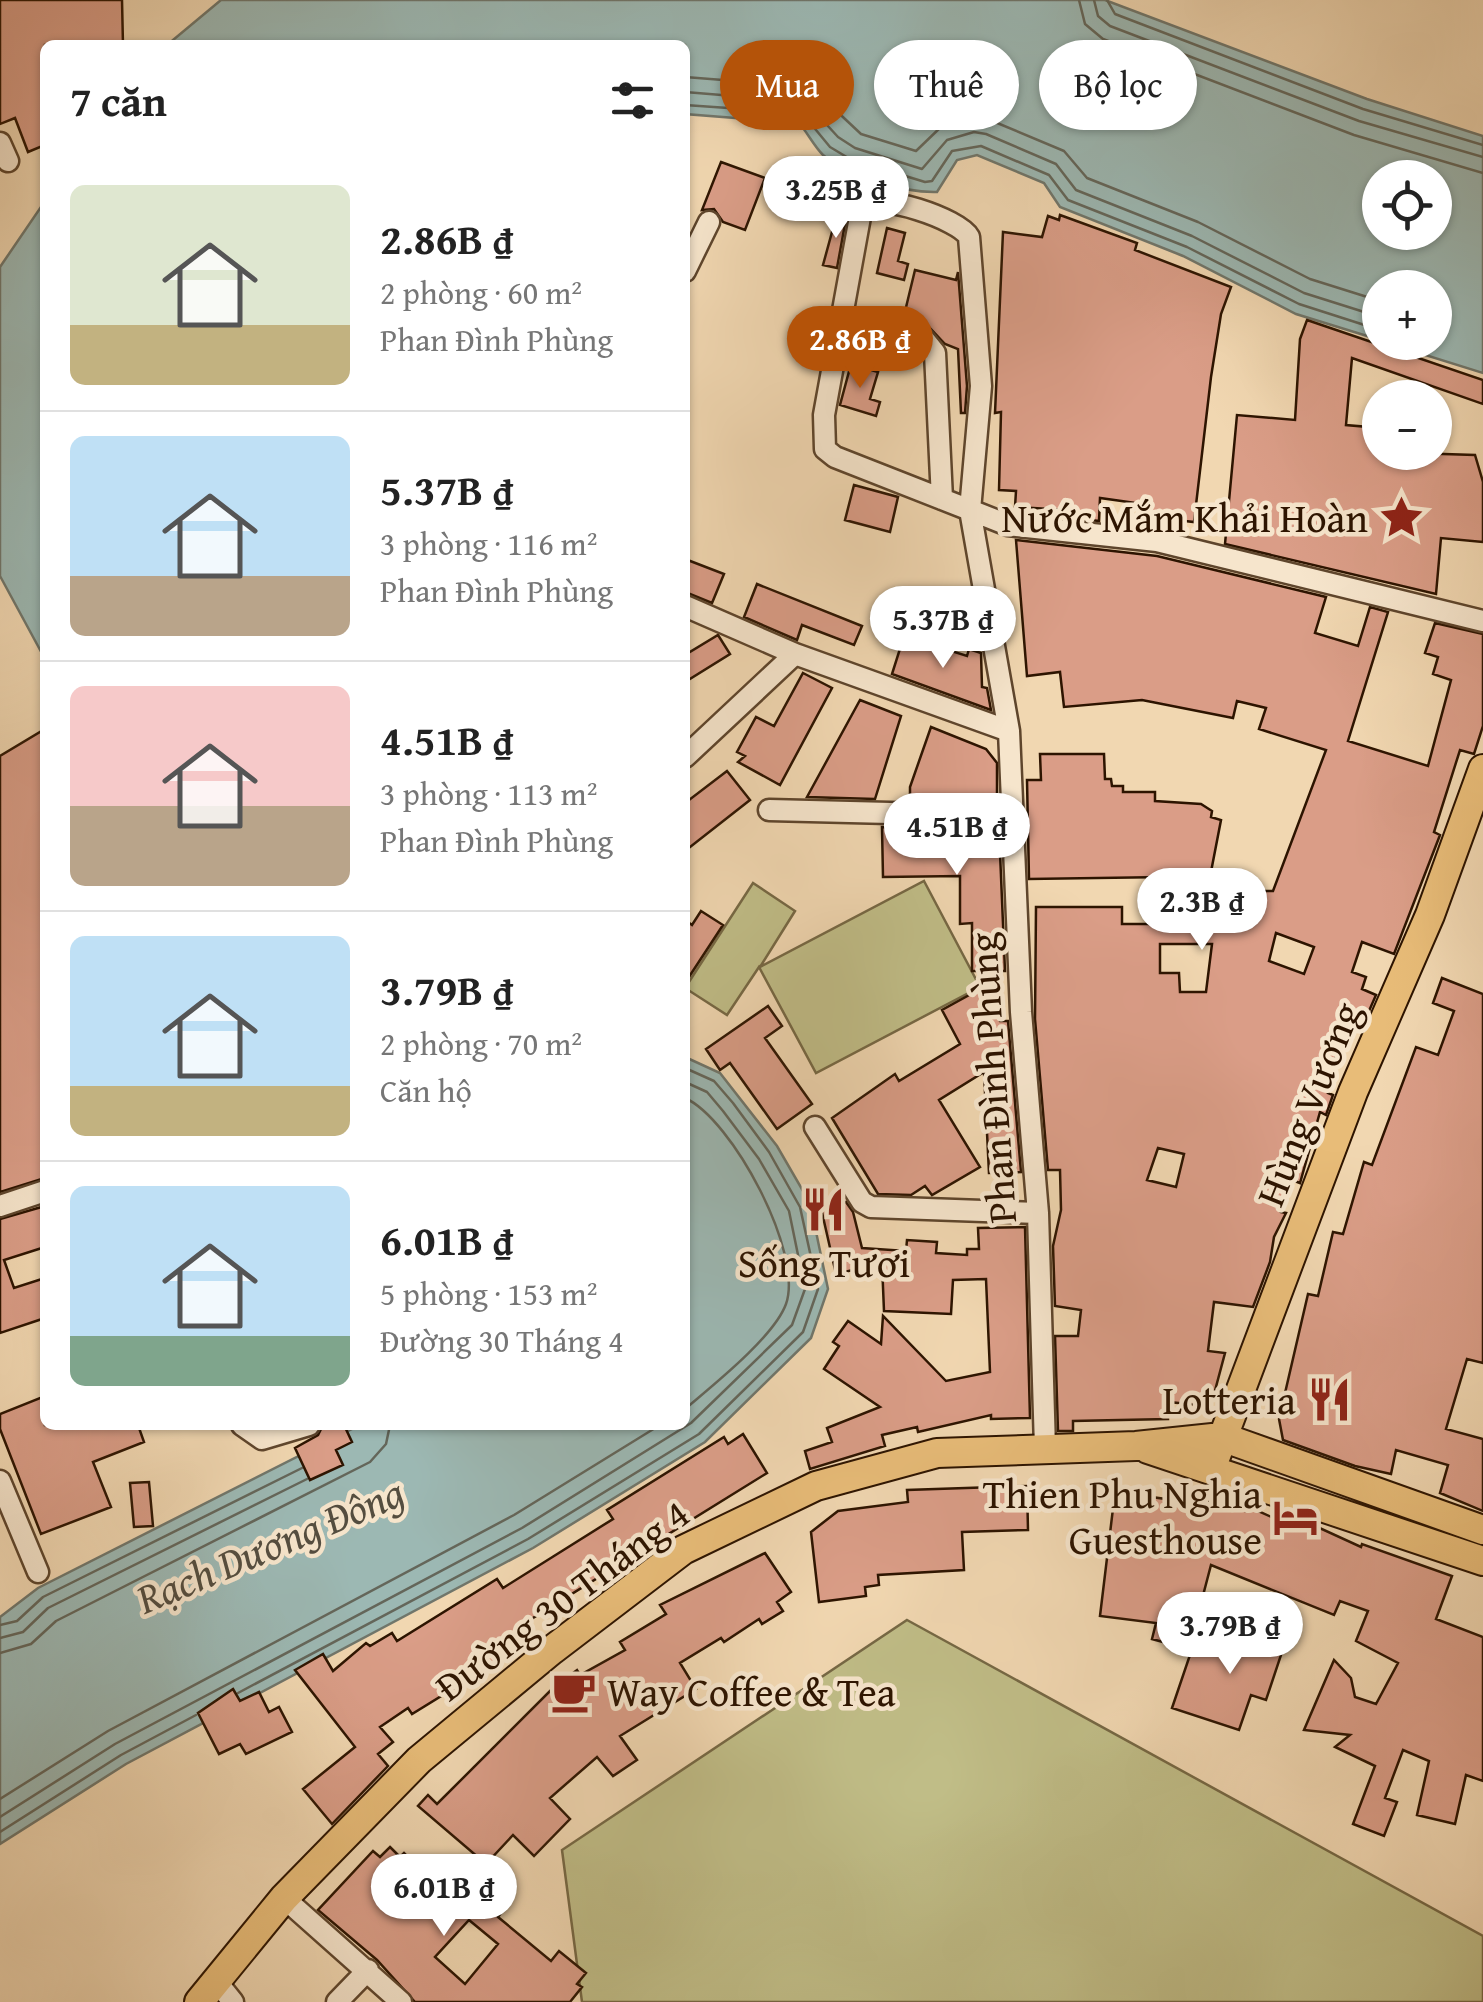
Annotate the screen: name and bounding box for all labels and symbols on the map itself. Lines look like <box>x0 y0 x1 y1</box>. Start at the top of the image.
pin: 3.25B ₫ <box>744 156 928 241</box>
pin: 2.86B ₫ <box>768 306 952 391</box>
place label: Nước Mắm Khải Hoàn <box>1001 488 1368 547</box>
place icon: Nước Mắm Khải Hoàn <box>1377 494 1425 542</box>
pin: 5.37B ₫ <box>851 586 1035 671</box>
pin: 4.51B ₫ <box>865 793 1049 878</box>
pin: 2.3B ₫ <box>1121 868 1283 953</box>
street label: Phan Đình Phùng <box>952 931 1031 1225</box>
street label: Hùng Vương <box>1240 993 1375 1215</box>
restaurant icon: Sống Tươi <box>800 1186 848 1234</box>
place label: Sống Tươi <box>738 1233 910 1292</box>
place label: Lotteria <box>1162 1370 1296 1429</box>
restaurant icon: Lotteria <box>1305 1376 1353 1424</box>
water label: Rạch Dương Đông <box>126 1461 413 1629</box>
place label: Thien Phu Nghia Guesthouse <box>983 1464 1262 1569</box>
street label: Đường 30 Tháng 4 <box>422 1484 701 1715</box>
hotel icon: Thien Phu Nghia Guesthouse <box>1271 1493 1319 1541</box>
pin: 3.79B ₫ <box>1138 1592 1322 1677</box>
place label: Way Coffee & Tea <box>607 1662 896 1721</box>
cafe icon: Way Coffee & Tea <box>550 1668 598 1716</box>
pin: 6.01B ₫ <box>352 1854 536 1939</box>

